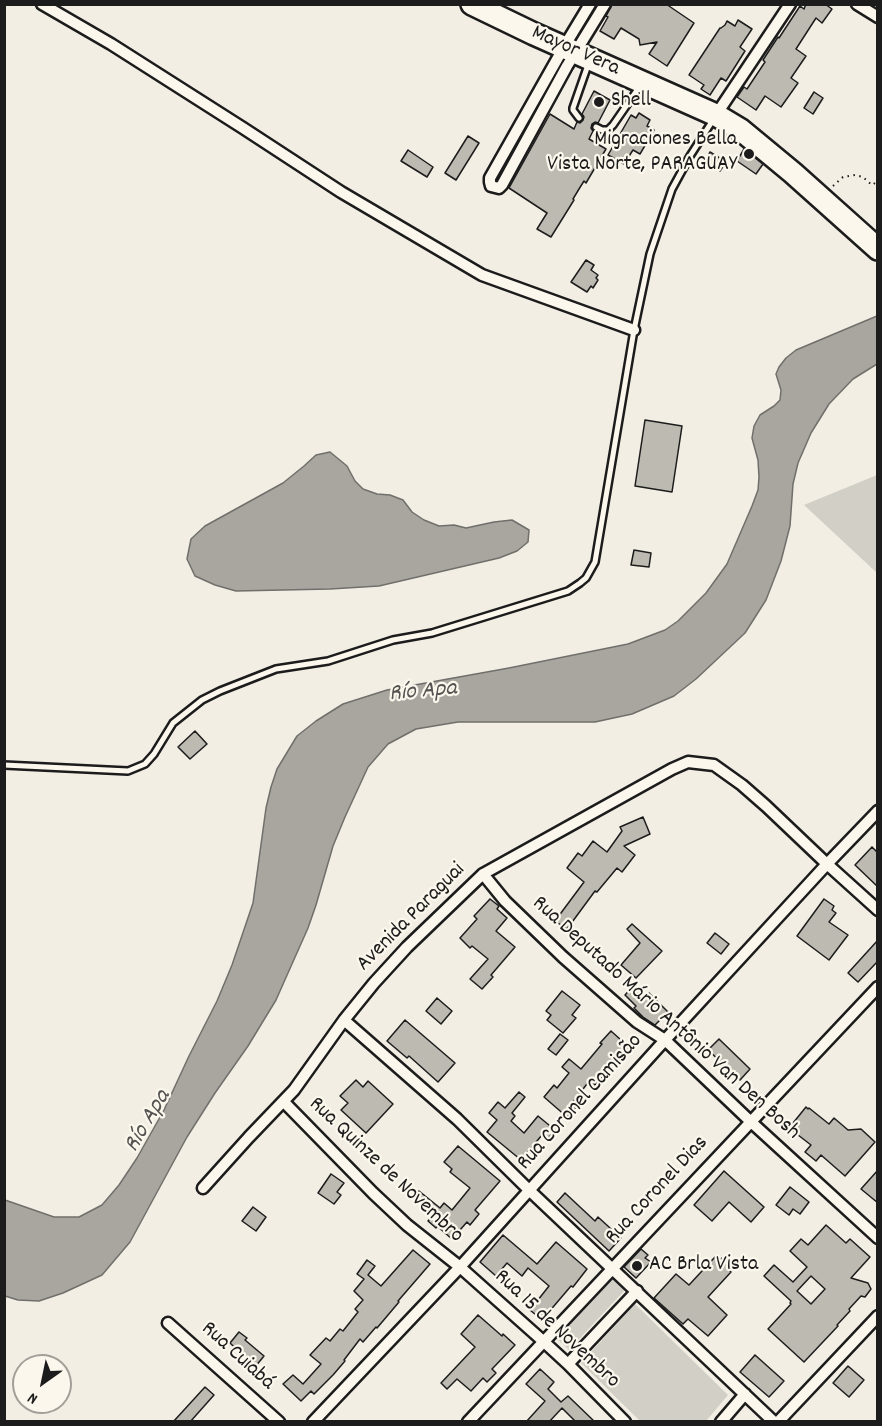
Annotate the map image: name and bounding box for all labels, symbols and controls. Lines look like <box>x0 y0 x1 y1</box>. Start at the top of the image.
street label: Mayor Vera <box>527 21 623 83</box>
place label: Shell <box>611 89 651 115</box>
marker: Shell <box>592 95 606 109</box>
place label: Migraciones Bella Vista Norte, PARAGUAY <box>547 128 737 180</box>
marker: Migraciones Bella Vista Norte, PARAGUAY <box>742 147 756 161</box>
water label: Río Apa <box>388 676 458 710</box>
street label: Avenida Paraguai <box>352 858 472 978</box>
street label: Rua Deputado Mário Antônio Van Den Bosh <box>525 892 805 1146</box>
street label: Rua Coronel Camisão <box>513 1029 649 1177</box>
water label: Río Apa <box>119 1086 179 1158</box>
street label: Rua Quinze de Novembro <box>302 1092 468 1250</box>
street label: Rua Coronel Dias <box>601 1131 715 1251</box>
place label: AC Brla Vista <box>649 1253 758 1279</box>
marker: AC Brla Vista <box>630 1259 644 1273</box>
street label: Rua 15 de Novembro <box>487 1265 625 1395</box>
street label: Rua Cuiabá <box>194 1317 280 1397</box>
north arrow <box>12 1354 72 1414</box>
text: N <box>23 1386 43 1410</box>

